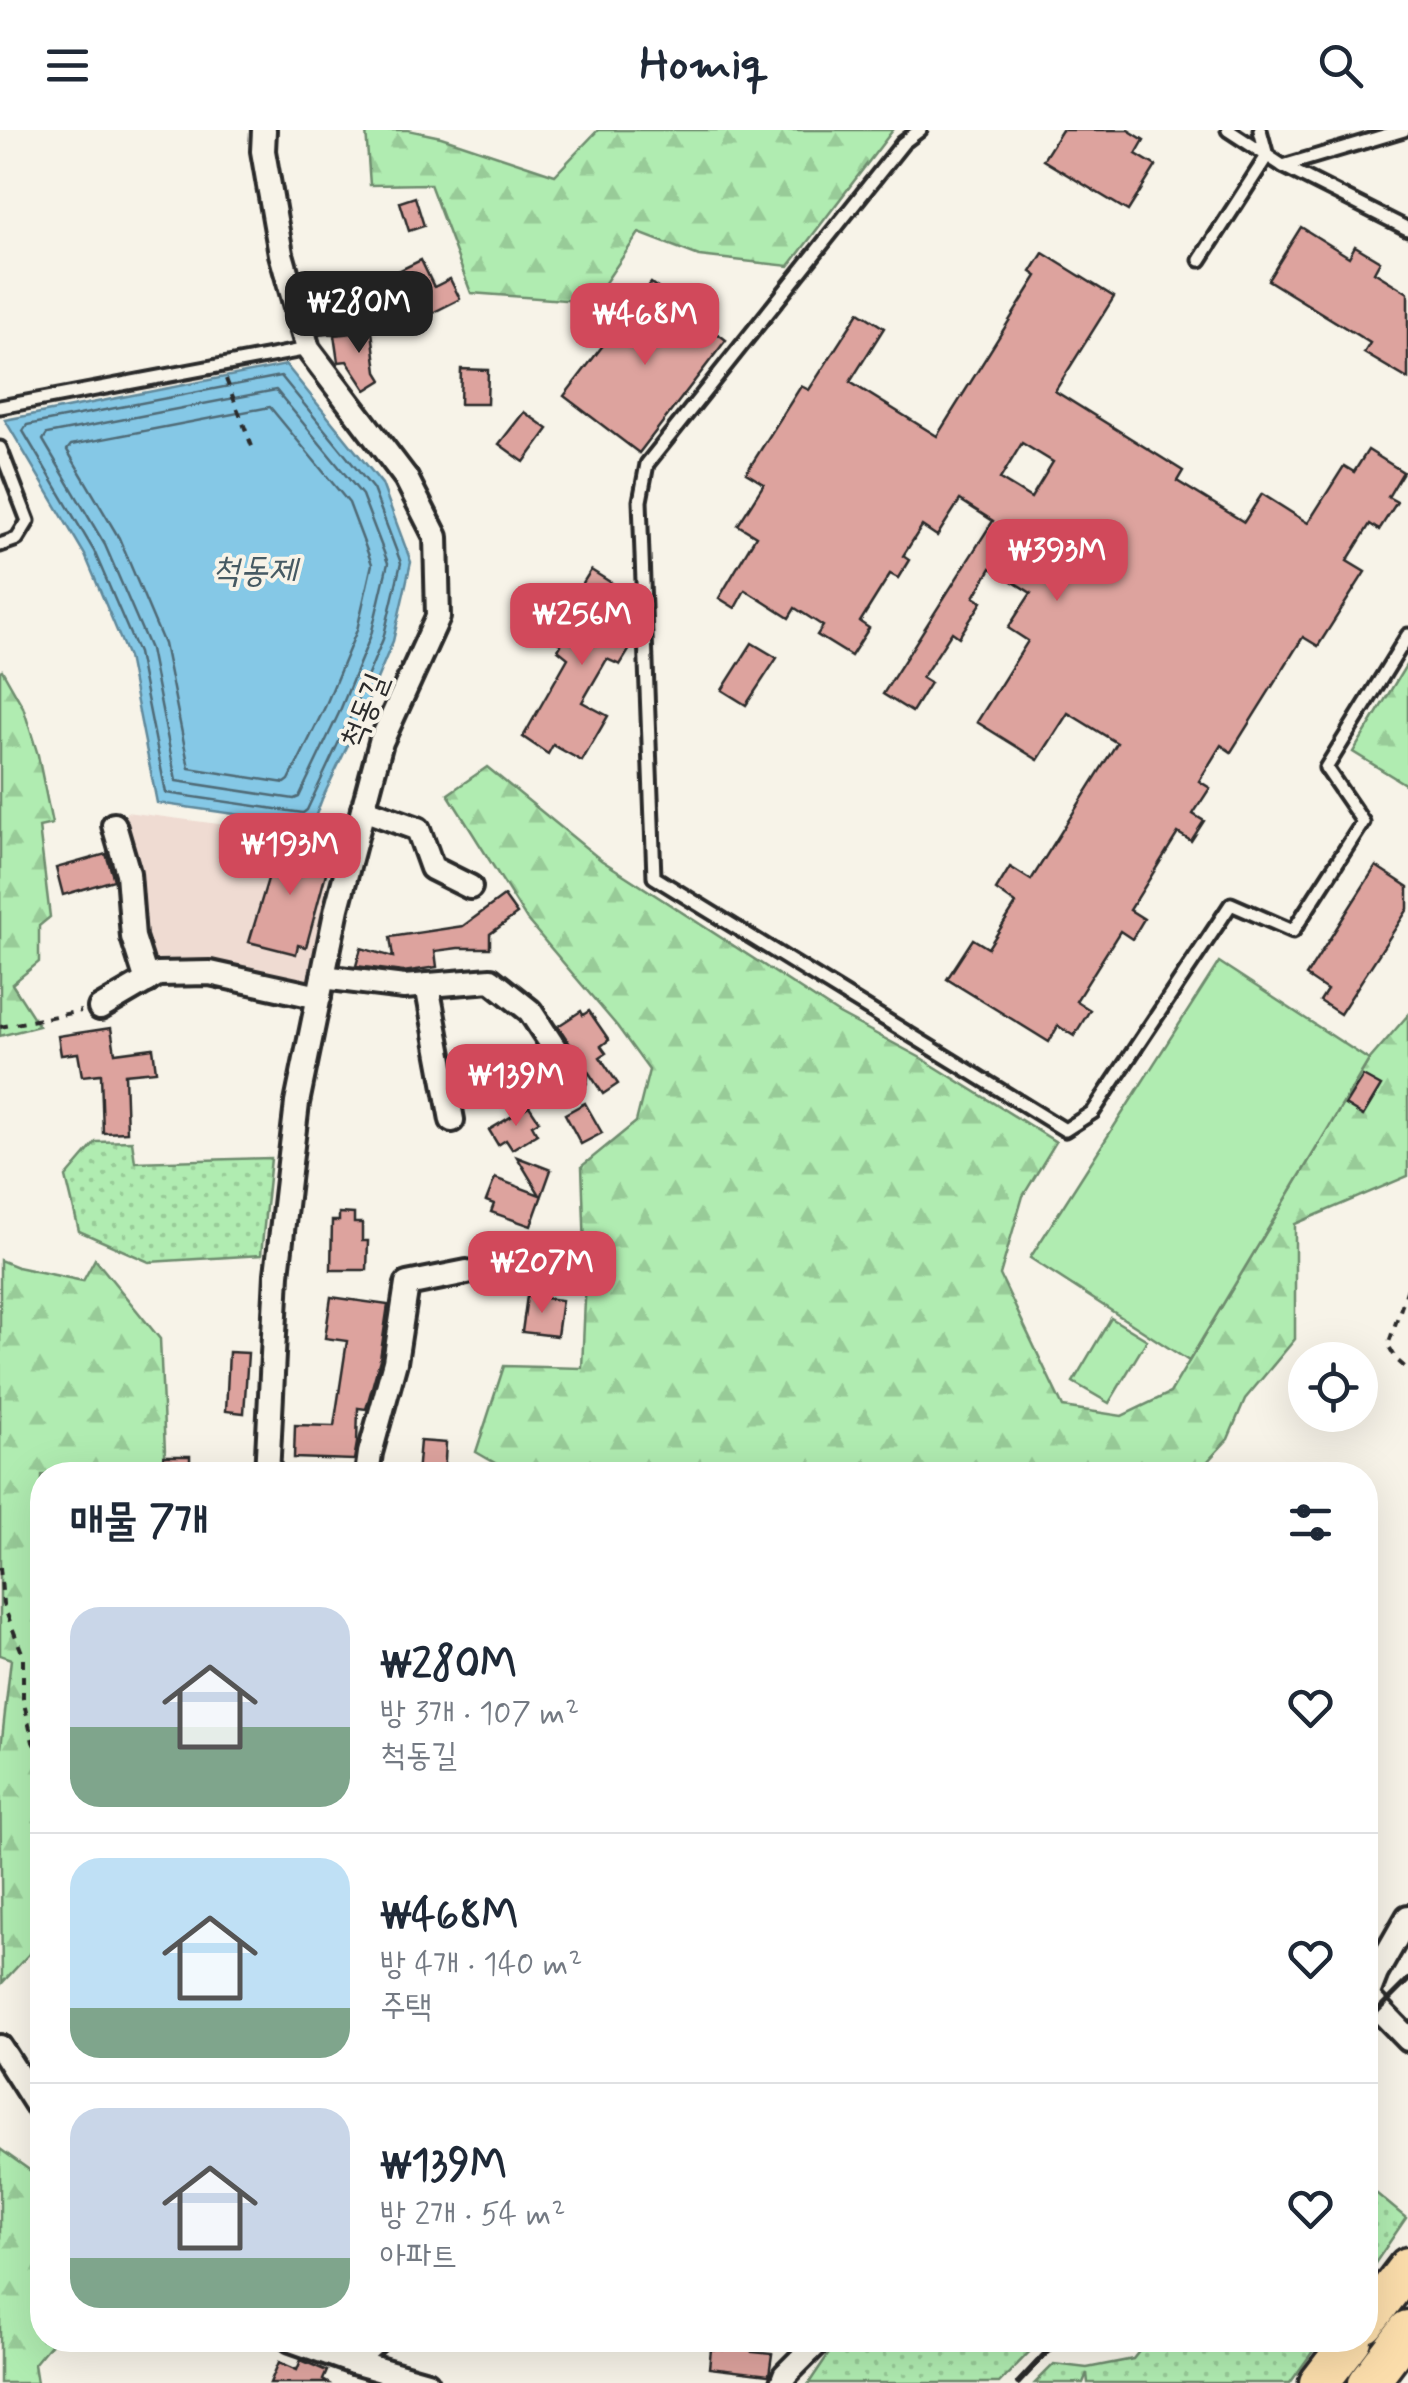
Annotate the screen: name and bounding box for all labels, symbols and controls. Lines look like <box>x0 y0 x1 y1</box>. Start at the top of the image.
text: Homiq <box>640 36 768 95</box>
icon: menu <box>40 38 95 93</box>
icon: search <box>1313 38 1368 93</box>
pin: ₩280M <box>289 271 429 356</box>
text: ₩280M <box>307 282 411 324</box>
pin: ₩468M <box>575 283 715 368</box>
text: ₩468M <box>592 294 698 336</box>
pin: ₩393M <box>987 519 1127 604</box>
text: ₩393M <box>1008 530 1106 572</box>
water label: 척동제 <box>212 548 301 594</box>
pin: ₩256M <box>512 583 652 668</box>
text: ₩256M <box>532 594 632 636</box>
street label: 척동길 <box>331 667 399 754</box>
pin: ₩193M <box>220 813 360 898</box>
text: ₩193M <box>241 824 339 866</box>
pin: ₩139M <box>446 1044 586 1129</box>
text: ₩139M <box>468 1055 564 1097</box>
pin: ₩207M <box>472 1231 612 1316</box>
text: ₩207M <box>490 1242 594 1284</box>
map controls <box>1288 1342 1378 1432</box>
button: locate <box>1288 1342 1378 1432</box>
text: 매물 7개 <box>70 1495 208 1550</box>
icon: filters <box>1283 1495 1338 1550</box>
text: ₩280M <box>380 1638 517 1693</box>
icon: home <box>150 1647 270 1767</box>
icon: heart <box>1283 1680 1338 1735</box>
text: 방 3개 · 107 m² <box>380 1693 579 1735</box>
text: 척동길 <box>380 1735 457 1777</box>
text: ₩468M <box>380 1889 518 1944</box>
icon: home <box>150 1898 270 2018</box>
icon: heart <box>1283 1931 1338 1986</box>
text: 방 4개 · 140 m² <box>380 1944 582 1986</box>
text: 주택 <box>380 1986 432 2028</box>
text: ₩139M <box>380 2139 507 2194</box>
icon: home <box>150 2148 270 2268</box>
icon: heart <box>1283 2181 1338 2236</box>
text: 방 2개 · 54 m² <box>380 2194 565 2236</box>
text: 아파트 <box>380 2236 457 2278</box>

